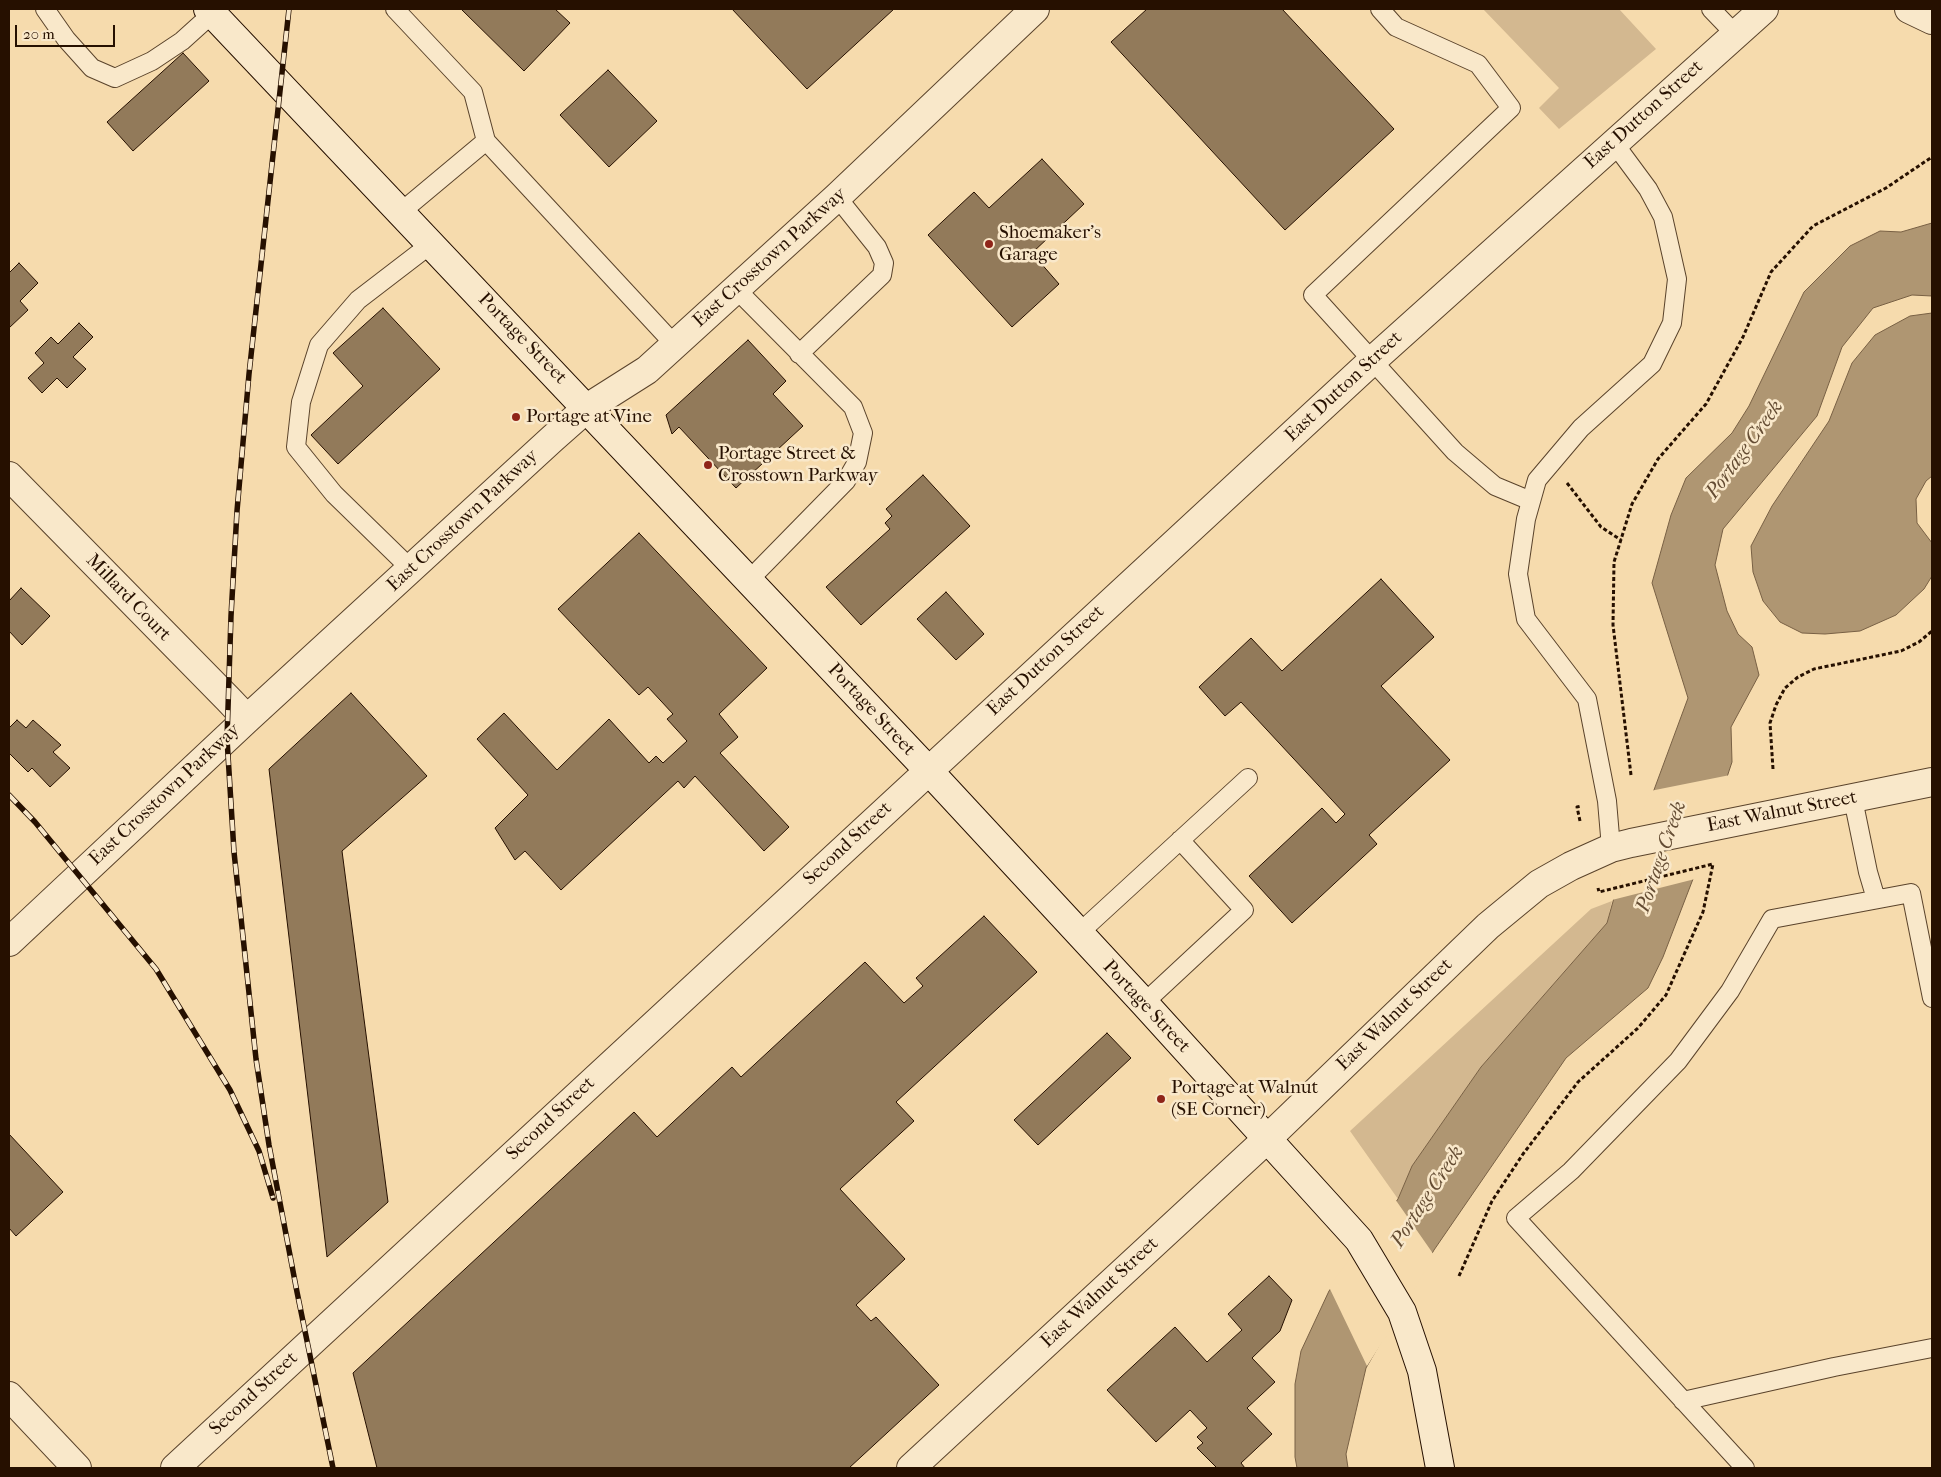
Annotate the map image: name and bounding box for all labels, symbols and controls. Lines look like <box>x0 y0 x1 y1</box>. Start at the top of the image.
scale bar <box>18 15 118 47</box>
text: 20 m <box>23 25 55 43</box>
street label: East Dutton Street <box>1580 56 1708 174</box>
street label: East Crosstown Parkway <box>689 183 851 333</box>
place label: Shoemaker's Garage <box>999 222 1101 266</box>
marker: Shoemaker's Garage <box>983 238 995 250</box>
street label: Portage Street <box>473 289 571 389</box>
street label: East Dutton Street <box>1281 327 1407 447</box>
water label: Portage Creek <box>1701 396 1789 504</box>
place label: Portage at Vine <box>526 406 652 428</box>
marker: Portage at Vine <box>510 411 522 423</box>
place label: Portage Street & Crosstown Parkway <box>718 443 878 487</box>
street label: East Crosstown Parkway <box>383 445 543 597</box>
marker: Portage Street & Crosstown Parkway <box>702 459 714 471</box>
street label: Millard Court <box>81 550 175 646</box>
street label: East Dutton Street <box>983 601 1109 721</box>
street label: Portage Street <box>822 659 920 761</box>
street label: East Crosstown Parkway <box>85 719 245 871</box>
street label: East Walnut Street <box>1705 786 1859 838</box>
street label: Second Street <box>799 797 897 891</box>
water label: Portage Creek <box>1632 798 1692 916</box>
street label: East Walnut Street <box>1332 954 1458 1076</box>
street label: Portage Street <box>1097 956 1195 1058</box>
street label: Second Street <box>502 1072 600 1166</box>
place label: Portage at Walnut (SE Corner) <box>1171 1077 1318 1121</box>
marker: Portage at Walnut (SE Corner) <box>1155 1093 1167 1105</box>
water label: Portage Creek <box>1386 1142 1470 1252</box>
street label: East Walnut Street <box>1037 1233 1163 1353</box>
street label: Second Street <box>205 1347 303 1441</box>

